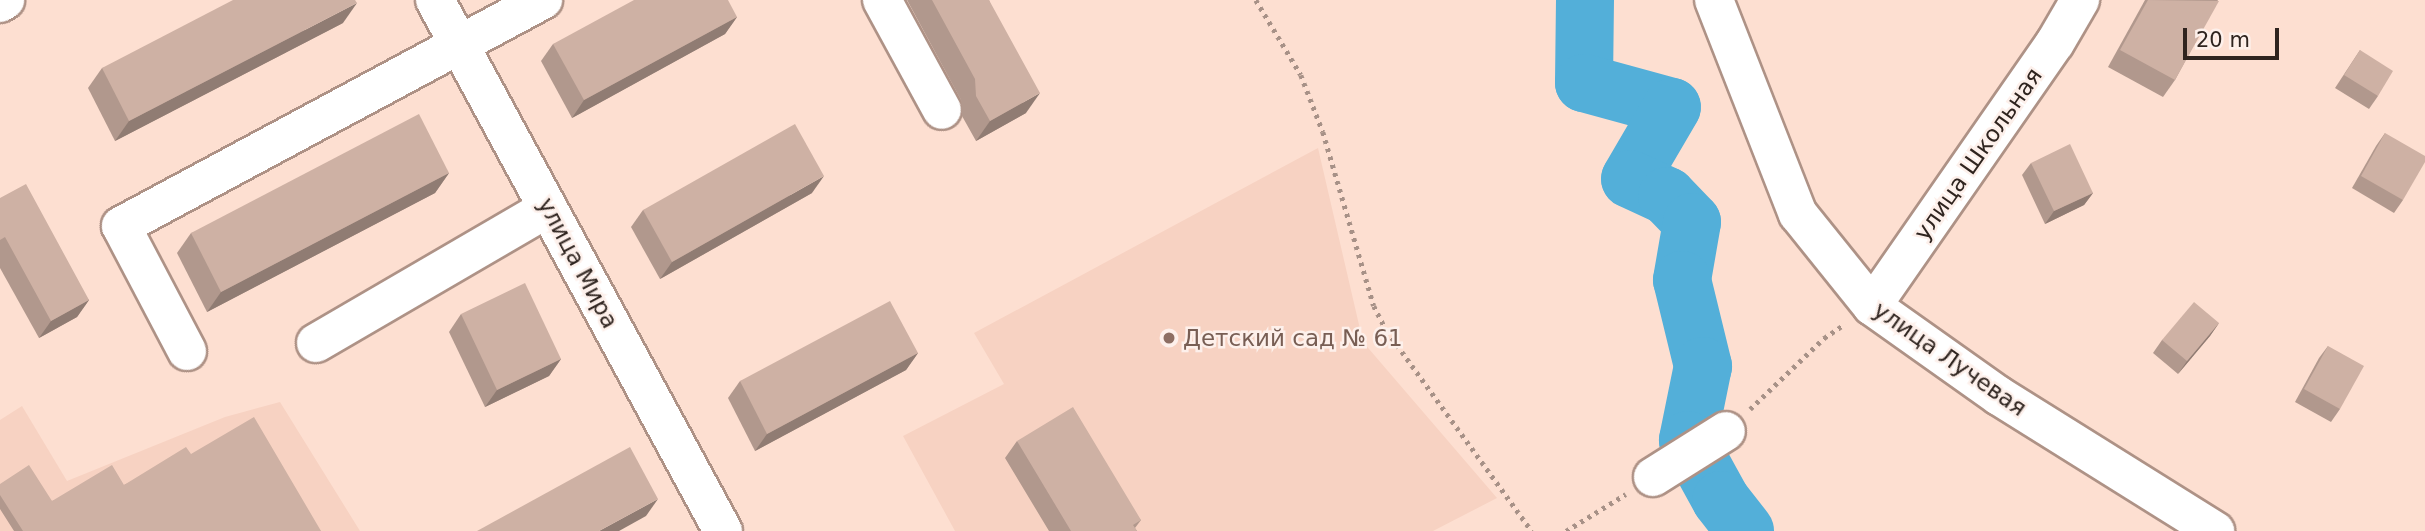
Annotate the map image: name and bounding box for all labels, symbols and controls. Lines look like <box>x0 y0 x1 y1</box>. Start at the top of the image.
scale bar <box>2187 14 2283 58</box>
text: 20 m <box>2196 28 2250 52</box>
street label: улица Школьная <box>1908 62 2048 246</box>
street label: улица Мира <box>532 193 624 333</box>
street label: улица Лучевая <box>1868 296 2032 422</box>
place label: Детский сад № 61 <box>1183 324 1403 352</box>
marker: Детский сад № 61 <box>1161 330 1177 346</box>

